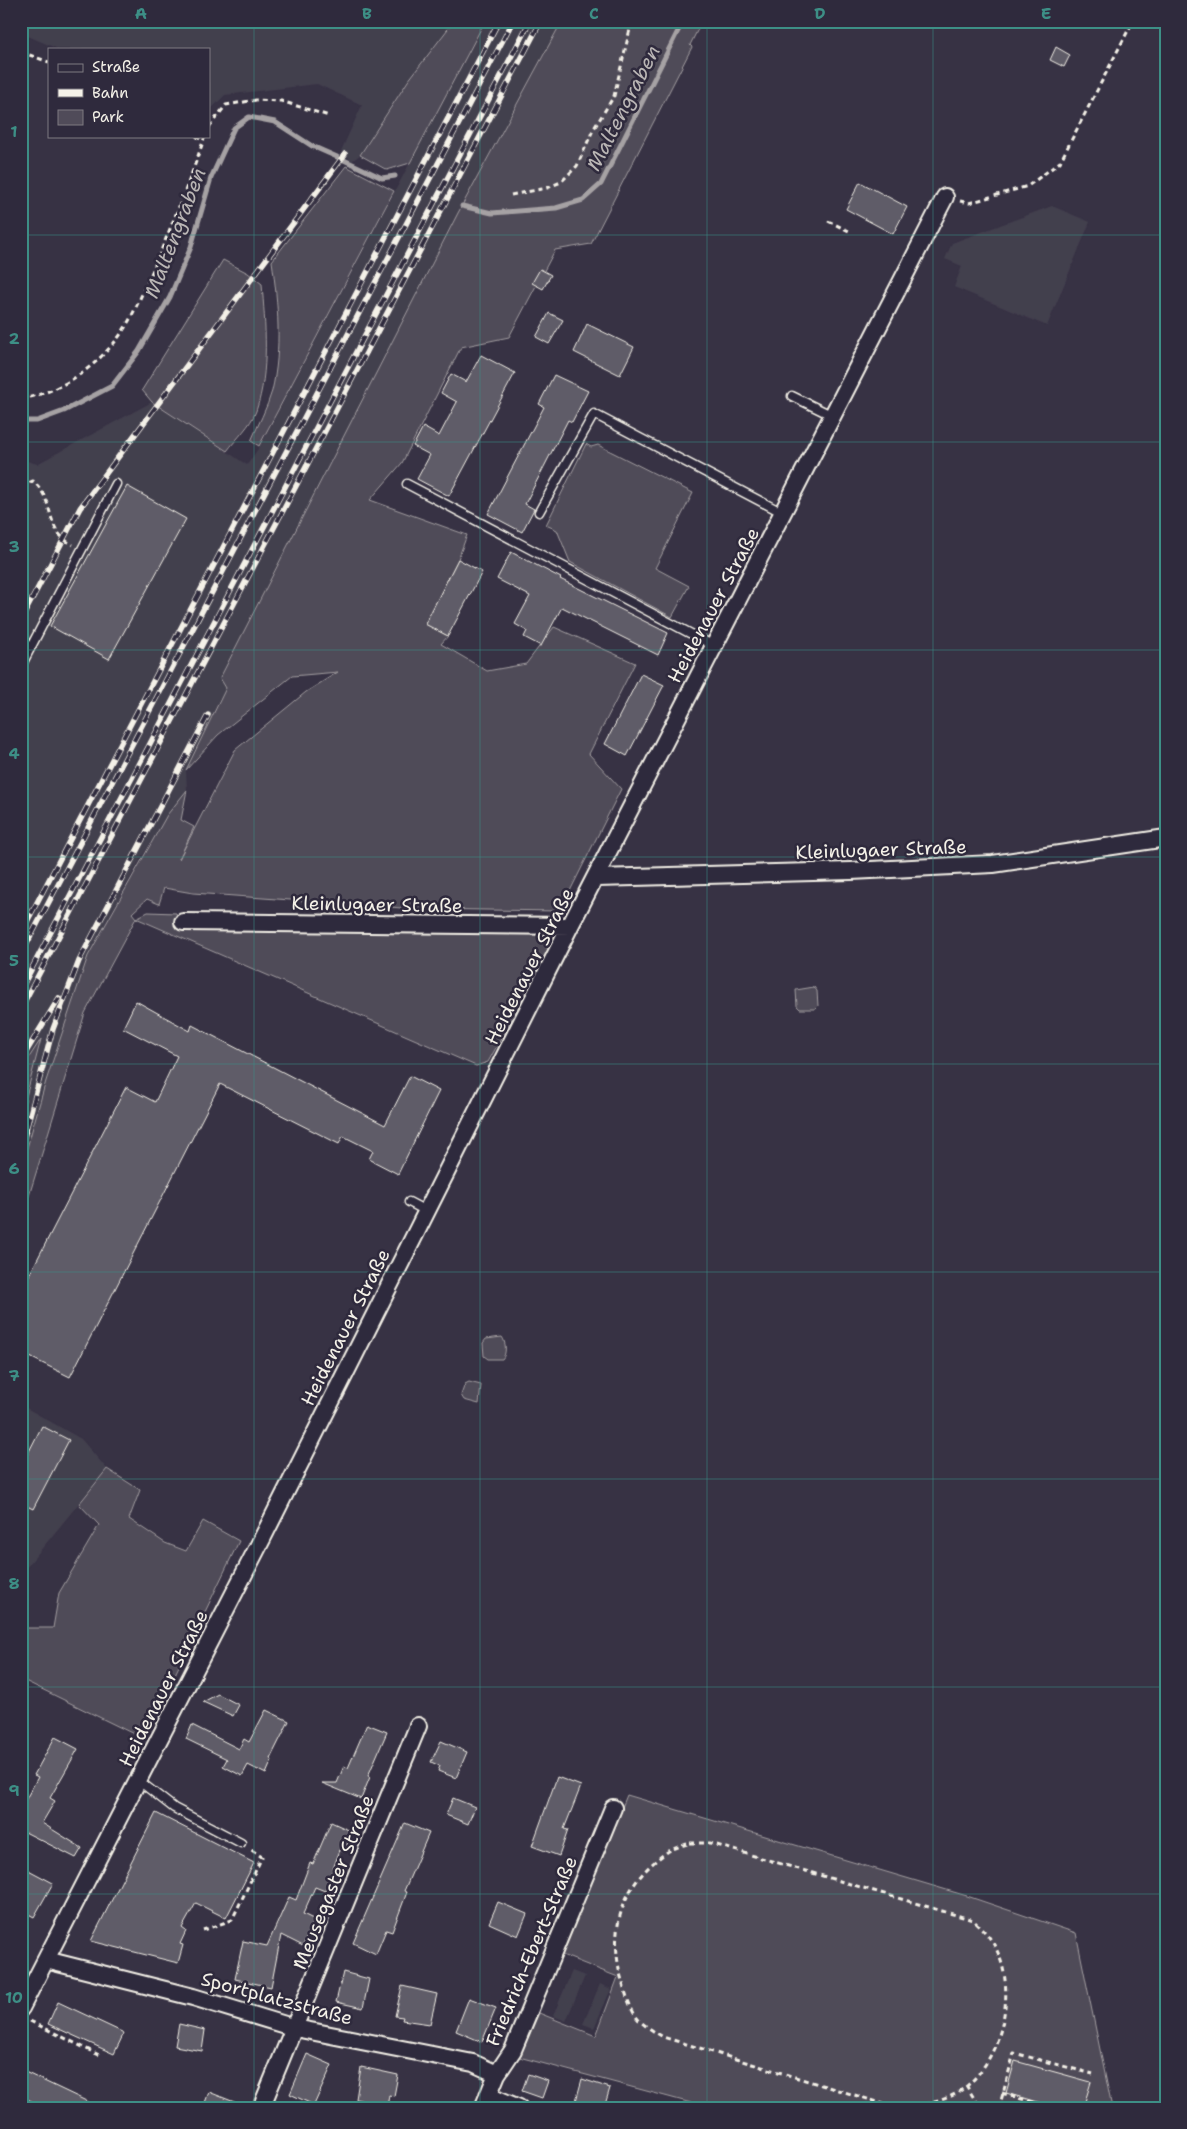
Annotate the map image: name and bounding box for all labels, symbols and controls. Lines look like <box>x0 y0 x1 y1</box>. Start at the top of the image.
text: A <box>135 3 147 24</box>
text: B <box>362 3 372 24</box>
text: C <box>589 3 599 24</box>
text: D <box>814 3 826 24</box>
text: E <box>1041 3 1051 24</box>
water label: Maltengraben <box>580 41 666 175</box>
legend <box>48 48 210 138</box>
text: Straße <box>92 57 140 77</box>
text: Bahn <box>92 83 128 103</box>
text: Park <box>92 107 124 127</box>
text: 1 <box>10 121 18 142</box>
water label: Maltengraben <box>138 164 212 302</box>
text: 2 <box>8 328 20 349</box>
street label: Heidenauer Straße <box>662 523 765 687</box>
text: 3 <box>8 536 20 557</box>
text: 4 <box>8 743 20 764</box>
street label: Kleinlugaer Straße <box>795 834 967 865</box>
street label: Heidenauer Straße <box>479 884 580 1049</box>
street label: Kleinlugaer Straße <box>291 891 463 918</box>
text: 5 <box>9 950 19 971</box>
text: 6 <box>8 1158 20 1179</box>
street label: Heidenauer Straße <box>295 1245 396 1410</box>
text: 7 <box>8 1365 20 1386</box>
text: 8 <box>8 1573 20 1594</box>
street label: Heidenauer Straße <box>113 1606 214 1771</box>
text: 9 <box>8 1780 20 1801</box>
street label: Meusegaster Straße <box>287 1791 380 1973</box>
street label: Friedrich-Ebert-Straße <box>480 1852 583 2050</box>
street label: Sportplatzstraße <box>198 1966 355 2031</box>
text: 10 <box>5 1987 23 2008</box>

